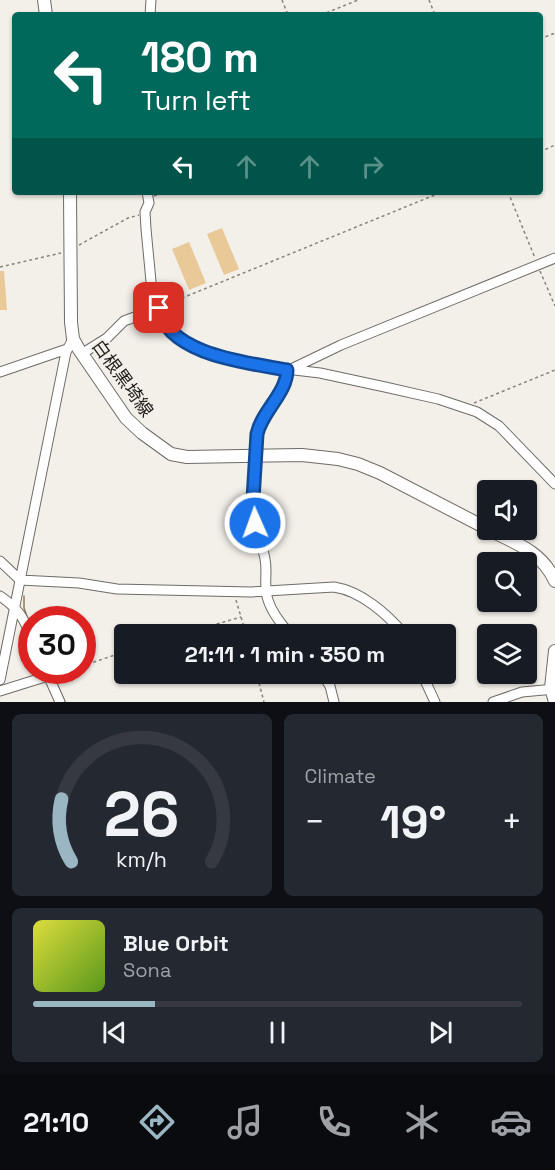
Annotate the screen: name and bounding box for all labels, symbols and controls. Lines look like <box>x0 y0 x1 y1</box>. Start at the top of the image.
text: 180 m <box>141 31 259 84</box>
icon: left <box>42 36 120 114</box>
text: Turn left <box>141 83 251 118</box>
icon: left <box>167 150 200 183</box>
icon: ahead <box>230 150 263 183</box>
icon: ahead <box>293 150 326 183</box>
icon: right <box>356 150 389 183</box>
pin <box>133 282 184 333</box>
icon: arrive <box>142 291 175 324</box>
street label: 白根黒埼線 <box>87 335 159 421</box>
map controls <box>477 480 537 684</box>
button: sound <box>477 480 537 540</box>
position arrow <box>223 491 287 555</box>
button: search <box>477 552 537 612</box>
speed limit sign: 30 <box>18 606 96 684</box>
button: layers <box>477 624 537 684</box>
text: 21:11 · 1 min · 350 m <box>185 640 385 668</box>
text: Climate <box>305 763 376 789</box>
text: 26 <box>104 775 180 854</box>
text: 19° <box>380 794 446 851</box>
text: − <box>305 801 325 843</box>
text: + <box>502 801 522 843</box>
text: km/h <box>116 846 167 873</box>
text: Blue Orbit <box>123 929 229 957</box>
text: Sona <box>123 957 171 983</box>
icon: previous <box>98 1016 131 1049</box>
icon: pause <box>261 1016 294 1049</box>
icon: next <box>424 1016 457 1049</box>
icon: directions <box>136 1101 178 1143</box>
icon: music <box>224 1101 266 1143</box>
icon: phone <box>313 1101 355 1143</box>
icon: climate <box>401 1101 443 1143</box>
icon: car <box>490 1101 532 1143</box>
text: 21:10 <box>23 1105 89 1140</box>

